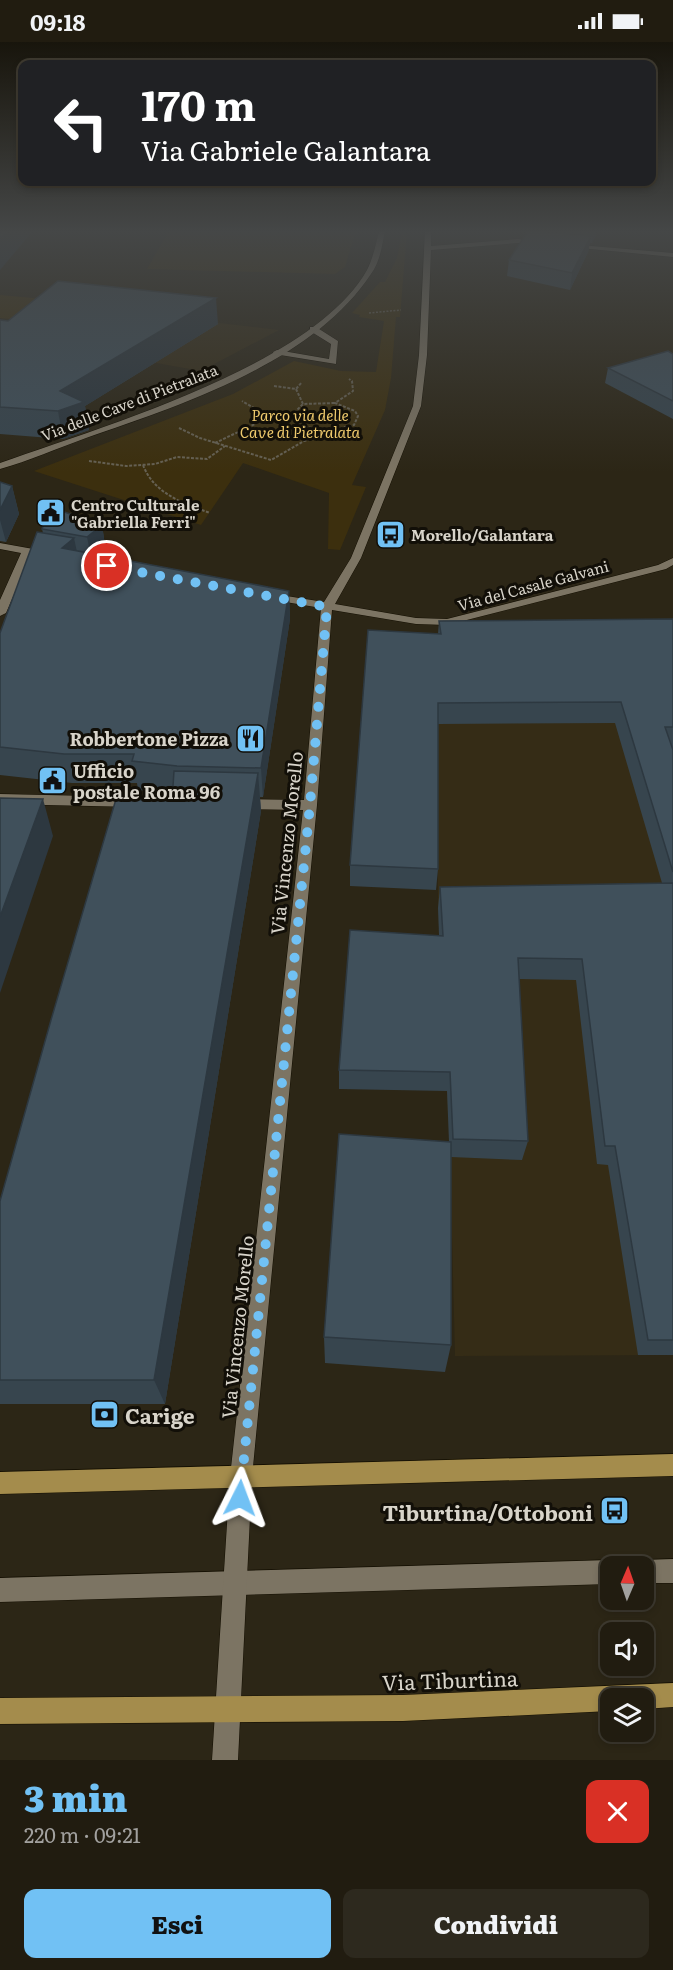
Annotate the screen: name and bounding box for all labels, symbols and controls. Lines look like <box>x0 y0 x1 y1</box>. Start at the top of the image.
text: 09:18 <box>30 5 86 38</box>
text: 170 m <box>141 72 256 134</box>
icon: left <box>42 84 120 162</box>
text: Via Gabriele Galantara <box>141 129 431 169</box>
street label: Via delle Cave di Pietralata <box>37 357 222 446</box>
park label: Parco via delle Cave di Pietralata <box>240 403 361 443</box>
place label: Centro Culturale "Gabriella Ferri" <box>71 493 200 533</box>
public building icon: Centro Culturale "Gabriella Ferri" <box>34 497 66 529</box>
bus stop icon: Morello/Galantara <box>374 518 406 550</box>
place label: Morello/Galantara <box>411 523 554 546</box>
pin <box>81 540 132 591</box>
icon: arrive <box>90 549 123 582</box>
street label: Via del Casale Galvani <box>455 554 611 616</box>
restaurant icon: Robbertone Pizza <box>234 722 266 754</box>
place label: Robbertone Pizza <box>69 725 230 752</box>
street label: Via Vincenzo Morello <box>263 750 309 936</box>
place label: Ufficio postale Roma 96 <box>73 757 220 805</box>
public building icon: Ufficio postale Roma 96 <box>36 764 68 796</box>
street label: Via Vincenzo Morello <box>214 1234 260 1420</box>
bank icon: Carige <box>88 1398 120 1430</box>
place label: Carige <box>125 1399 195 1430</box>
position arrow <box>208 1466 272 1530</box>
bus stop icon: Tiburtina/Ottoboni <box>598 1495 630 1527</box>
place label: Tiburtina/Ottoboni <box>383 1496 593 1527</box>
north arrow <box>600 1556 654 1610</box>
map controls <box>600 1556 654 1742</box>
button: sound <box>600 1622 654 1676</box>
street label: Via Tiburtina <box>381 1661 519 1697</box>
button: layers <box>600 1688 654 1742</box>
text: 3 min <box>24 1770 128 1823</box>
button: close <box>586 1780 649 1843</box>
text: 220 m · 09:21 <box>24 1819 141 1849</box>
button: Esci <box>24 1889 331 1958</box>
button: Condividi <box>343 1889 649 1958</box>

